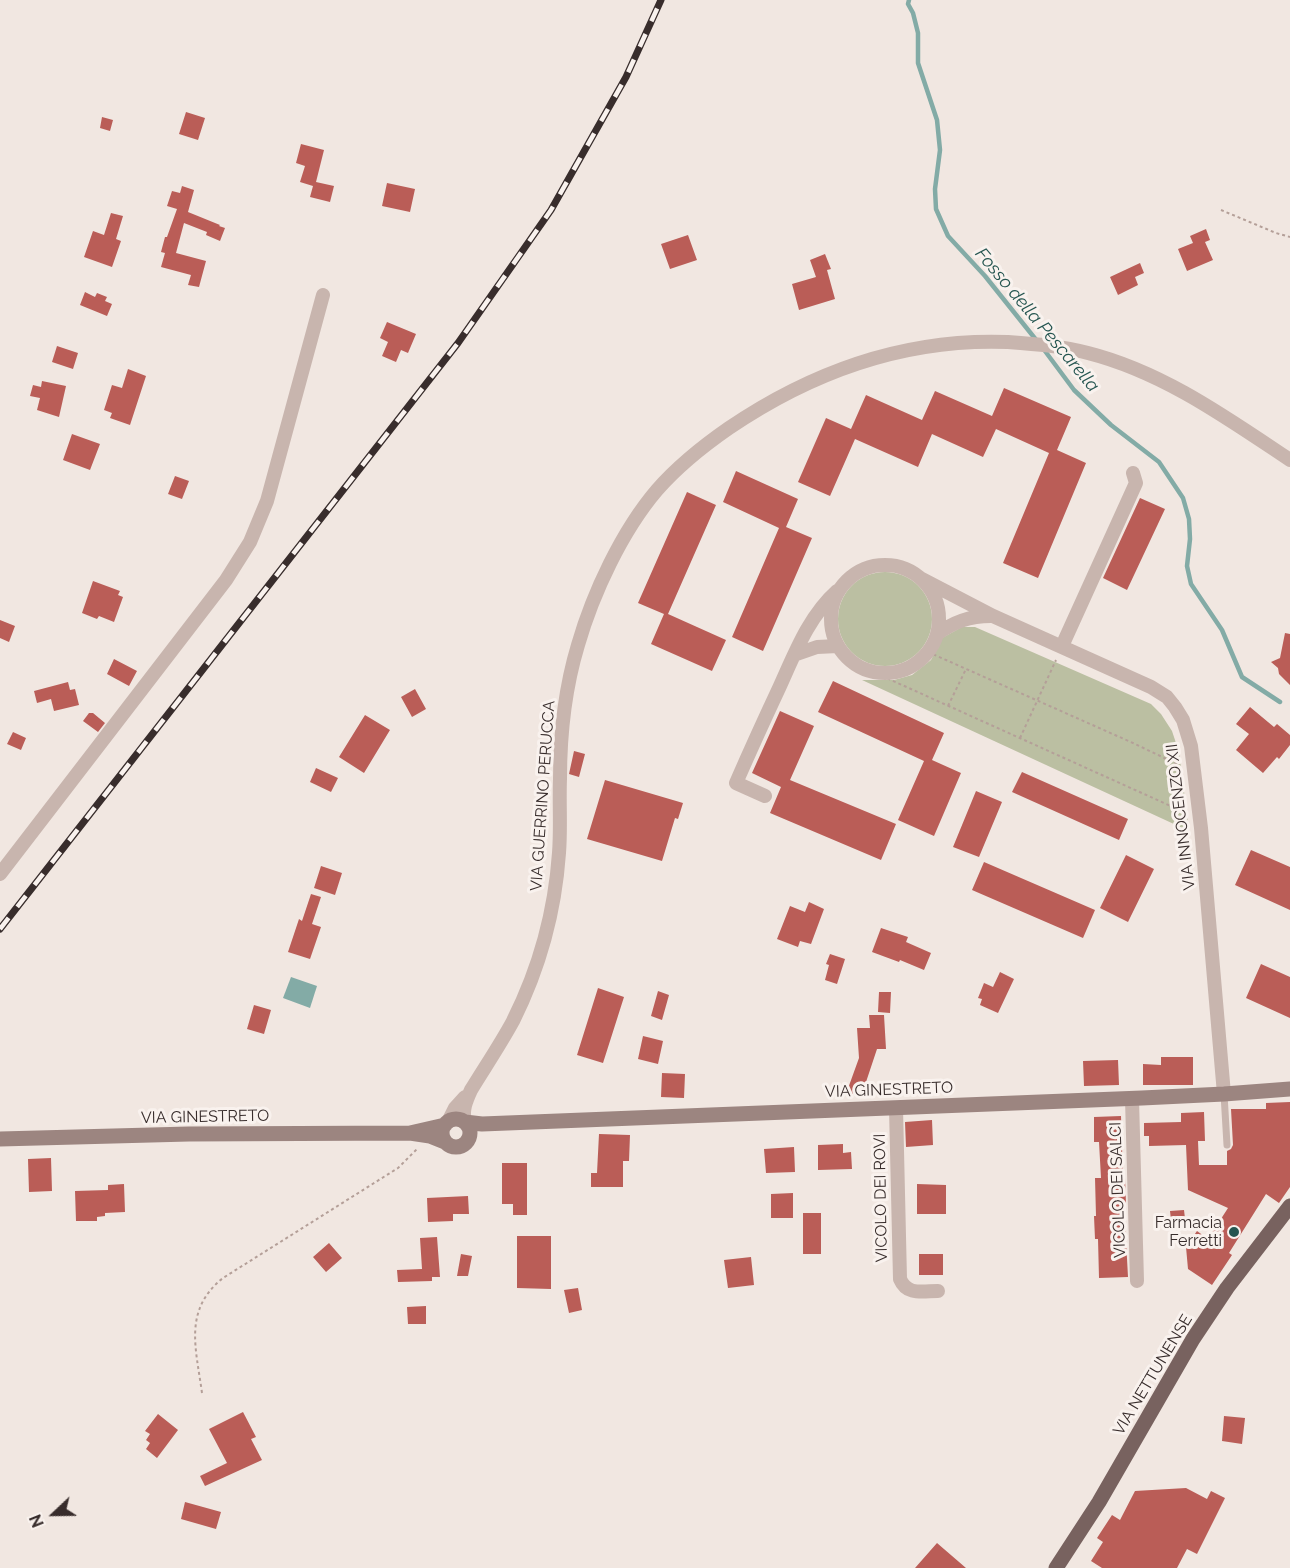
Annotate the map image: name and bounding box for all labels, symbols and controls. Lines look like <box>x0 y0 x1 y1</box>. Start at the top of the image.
water label: Fosso della Pescarella <box>970 244 1104 396</box>
street label: VIA GUERRINO PERUCCA <box>527 700 559 892</box>
street label: VIA INNOCENZO XII <box>1162 743 1200 891</box>
street label: VIA GINESTRETO <box>825 1078 953 1102</box>
street label: VIA GINESTRETO <box>141 1106 269 1128</box>
street label: VICOLO DEI SALCI <box>1106 1122 1130 1258</box>
street label: VICOLO DEI ROVI <box>870 1133 892 1263</box>
place label: Farmacia Ferretti <box>1155 1213 1222 1251</box>
marker: Farmacia Ferretti <box>1227 1225 1241 1239</box>
street label: VIA NETTUNENSE <box>1109 1311 1197 1439</box>
north arrow <box>24 1484 84 1544</box>
text: N <box>26 1512 48 1530</box>

